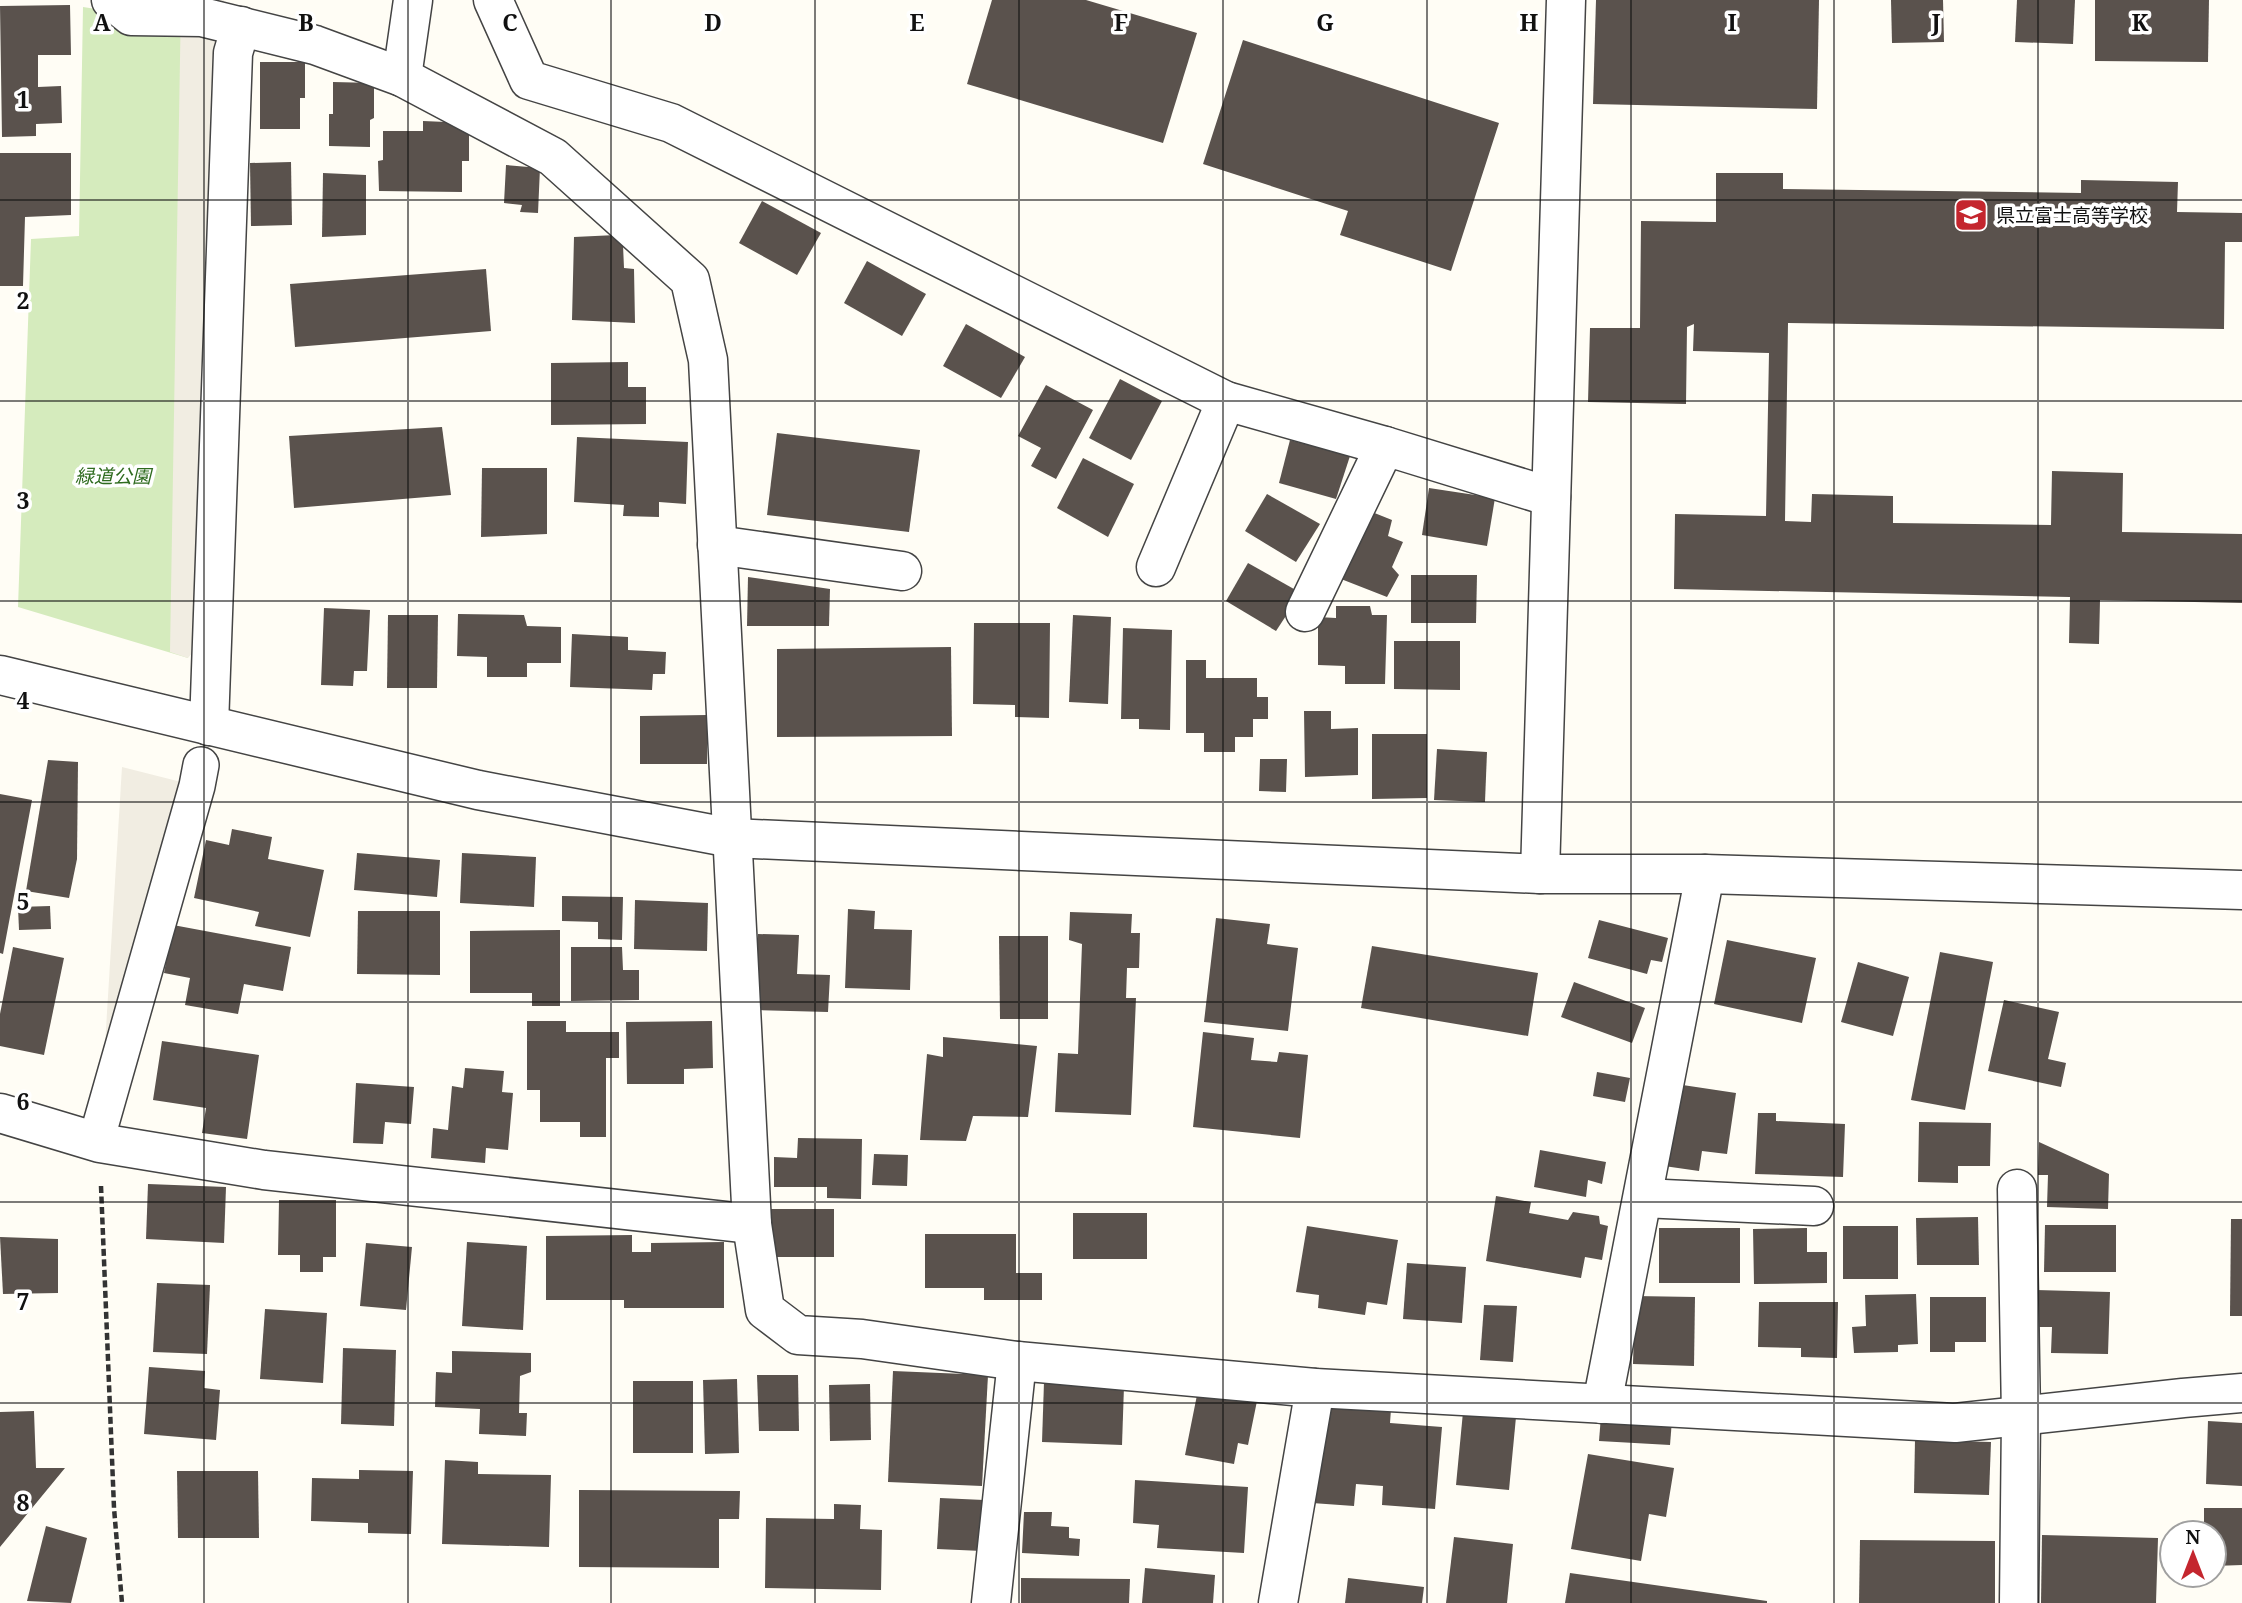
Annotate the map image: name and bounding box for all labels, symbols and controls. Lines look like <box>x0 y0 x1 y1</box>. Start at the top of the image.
text: A <box>93 6 111 38</box>
text: B <box>298 6 314 38</box>
text: C <box>502 6 518 38</box>
text: D <box>704 6 722 38</box>
text: E <box>909 6 925 38</box>
text: F <box>1114 6 1128 38</box>
text: G <box>1316 6 1334 38</box>
text: H <box>1520 6 1539 38</box>
text: I <box>1727 6 1737 38</box>
text: J <box>1930 6 1941 38</box>
text: K <box>2132 6 2149 38</box>
text: 1 <box>17 83 30 115</box>
school or university icon: 県立富士高等学校 <box>1952 196 1990 234</box>
place label: 県立富士高等学校 <box>1996 202 2148 228</box>
text: 2 <box>17 284 30 316</box>
park label: 緑道公園 <box>75 463 154 489</box>
text: 3 <box>17 484 30 516</box>
text: 4 <box>17 684 30 716</box>
text: 5 <box>17 885 30 917</box>
text: 6 <box>17 1085 30 1117</box>
text: 7 <box>17 1285 30 1317</box>
text: 8 <box>17 1486 30 1518</box>
north arrow <box>2158 1519 2228 1589</box>
text: N <box>2186 1524 2201 1550</box>

